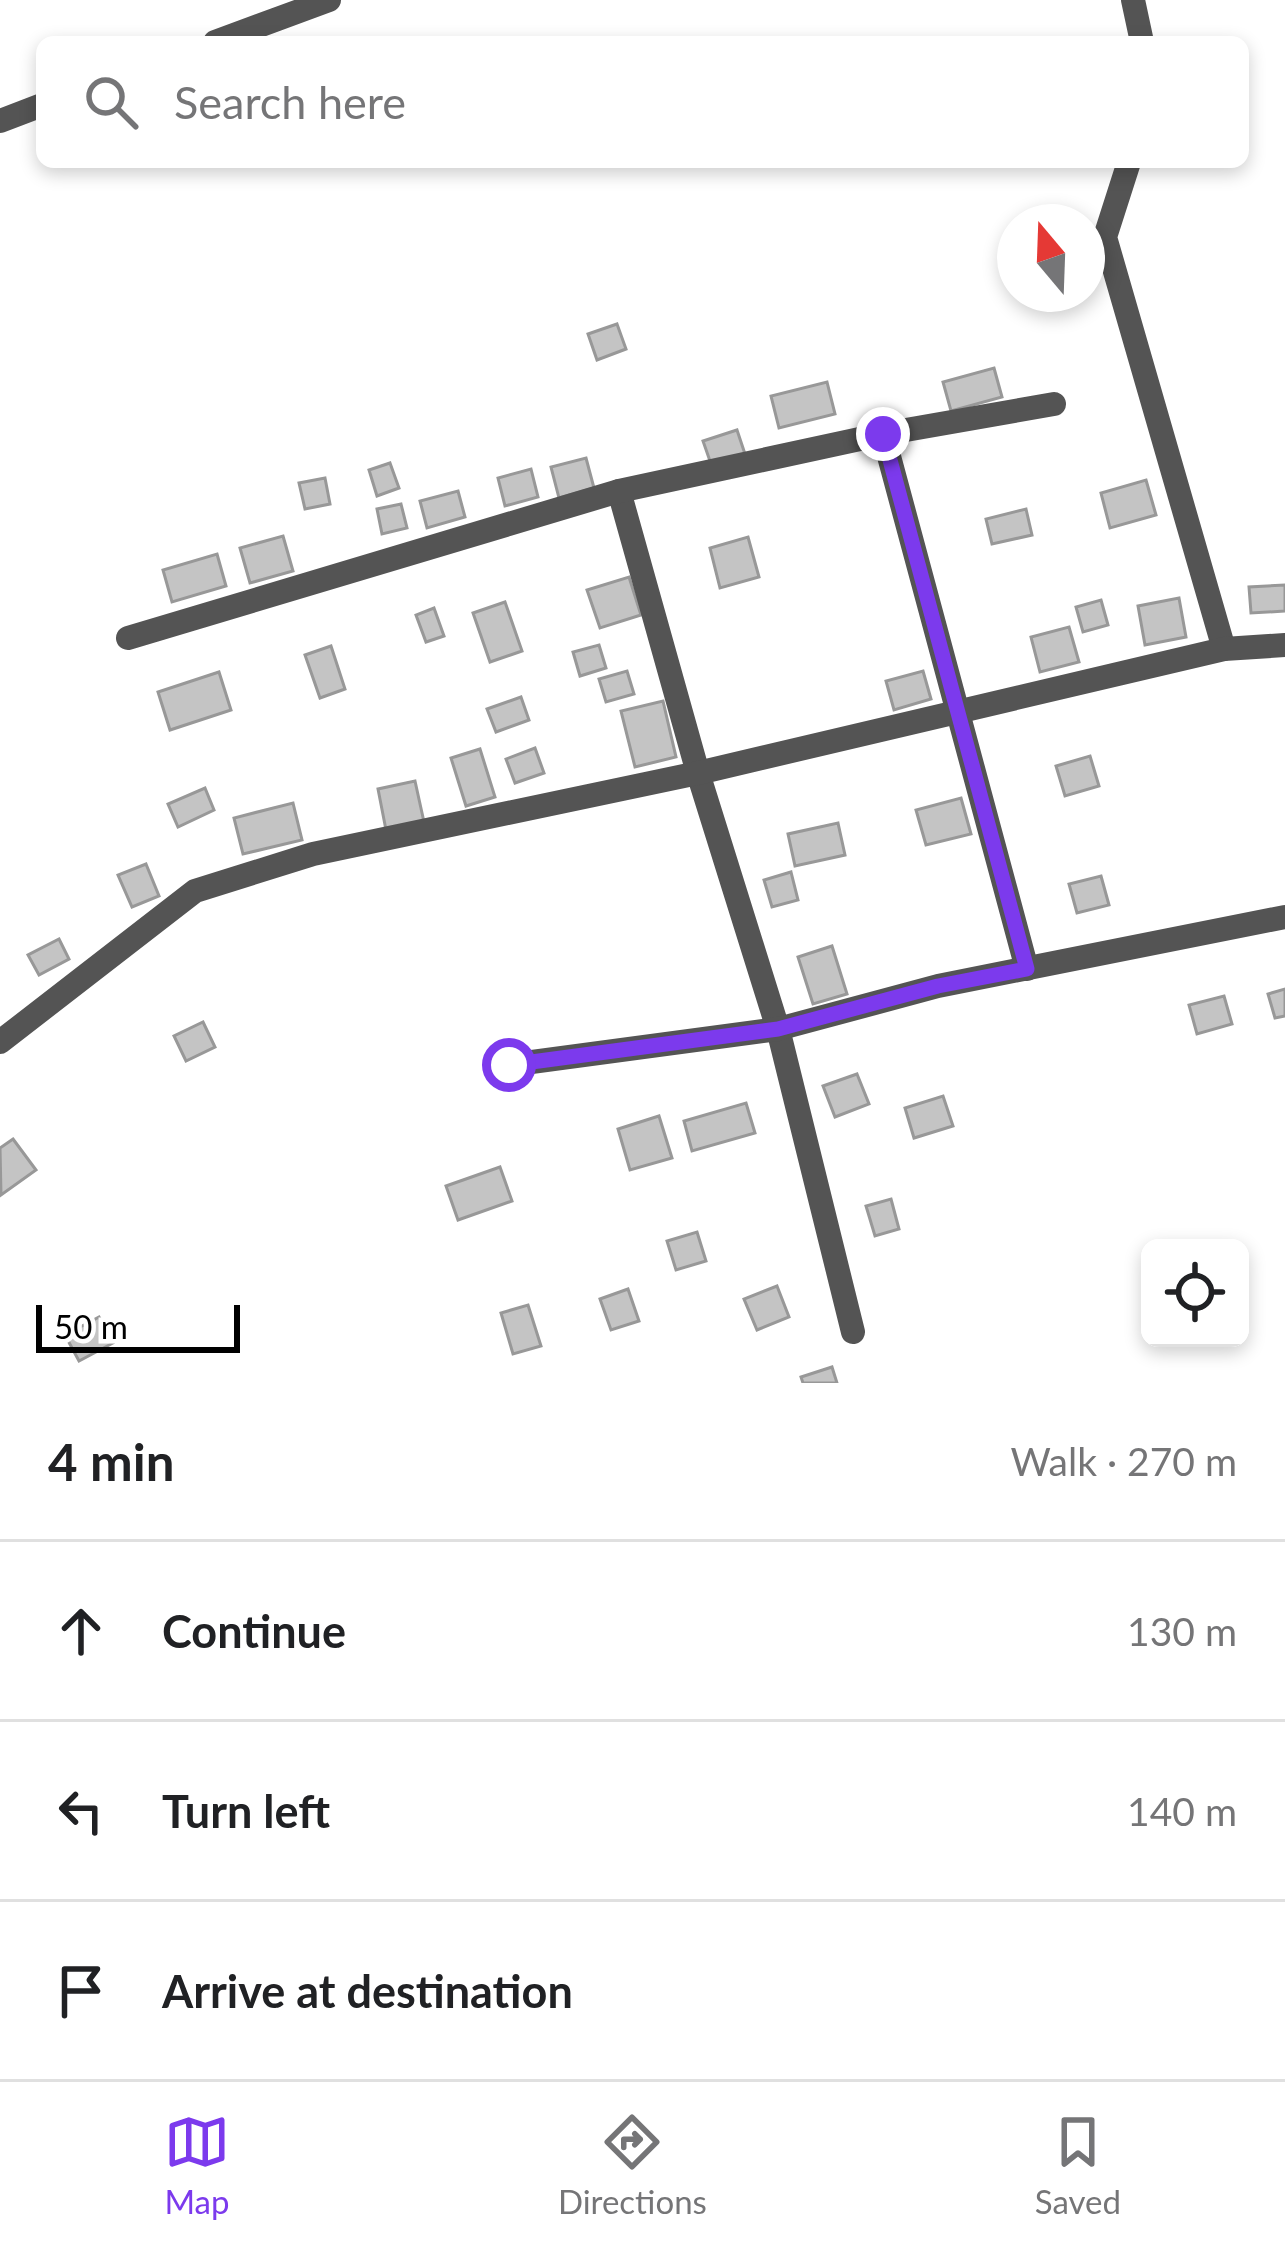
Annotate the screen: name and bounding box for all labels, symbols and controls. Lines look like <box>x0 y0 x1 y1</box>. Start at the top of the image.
search box <box>36 36 1249 168</box>
icon: search <box>78 69 144 135</box>
text: Search here <box>174 75 406 129</box>
north arrow <box>997 204 1105 312</box>
route end <box>856 407 910 461</box>
route start <box>482 1038 536 1092</box>
map controls <box>1141 1239 1249 1347</box>
button: locate <box>1141 1239 1249 1347</box>
scale bar <box>36 1299 240 1352</box>
text: 50 m <box>54 1306 128 1346</box>
text: 4 min <box>48 1431 174 1492</box>
text: Walk · 270 m <box>1010 1438 1237 1484</box>
icon: ahead <box>48 1598 114 1664</box>
text: Continue <box>162 1604 346 1658</box>
text: 130 m <box>1127 1608 1237 1654</box>
icon: left <box>48 1778 114 1844</box>
text: Turn left <box>162 1784 330 1838</box>
text: 140 m <box>1127 1788 1237 1834</box>
icon: arrive <box>48 1958 114 2024</box>
text: Arrive at destination <box>162 1964 573 2018</box>
tab: Map <box>164 2109 230 2221</box>
tab: Directions <box>558 2109 707 2221</box>
tab: Saved <box>1035 2109 1121 2221</box>

